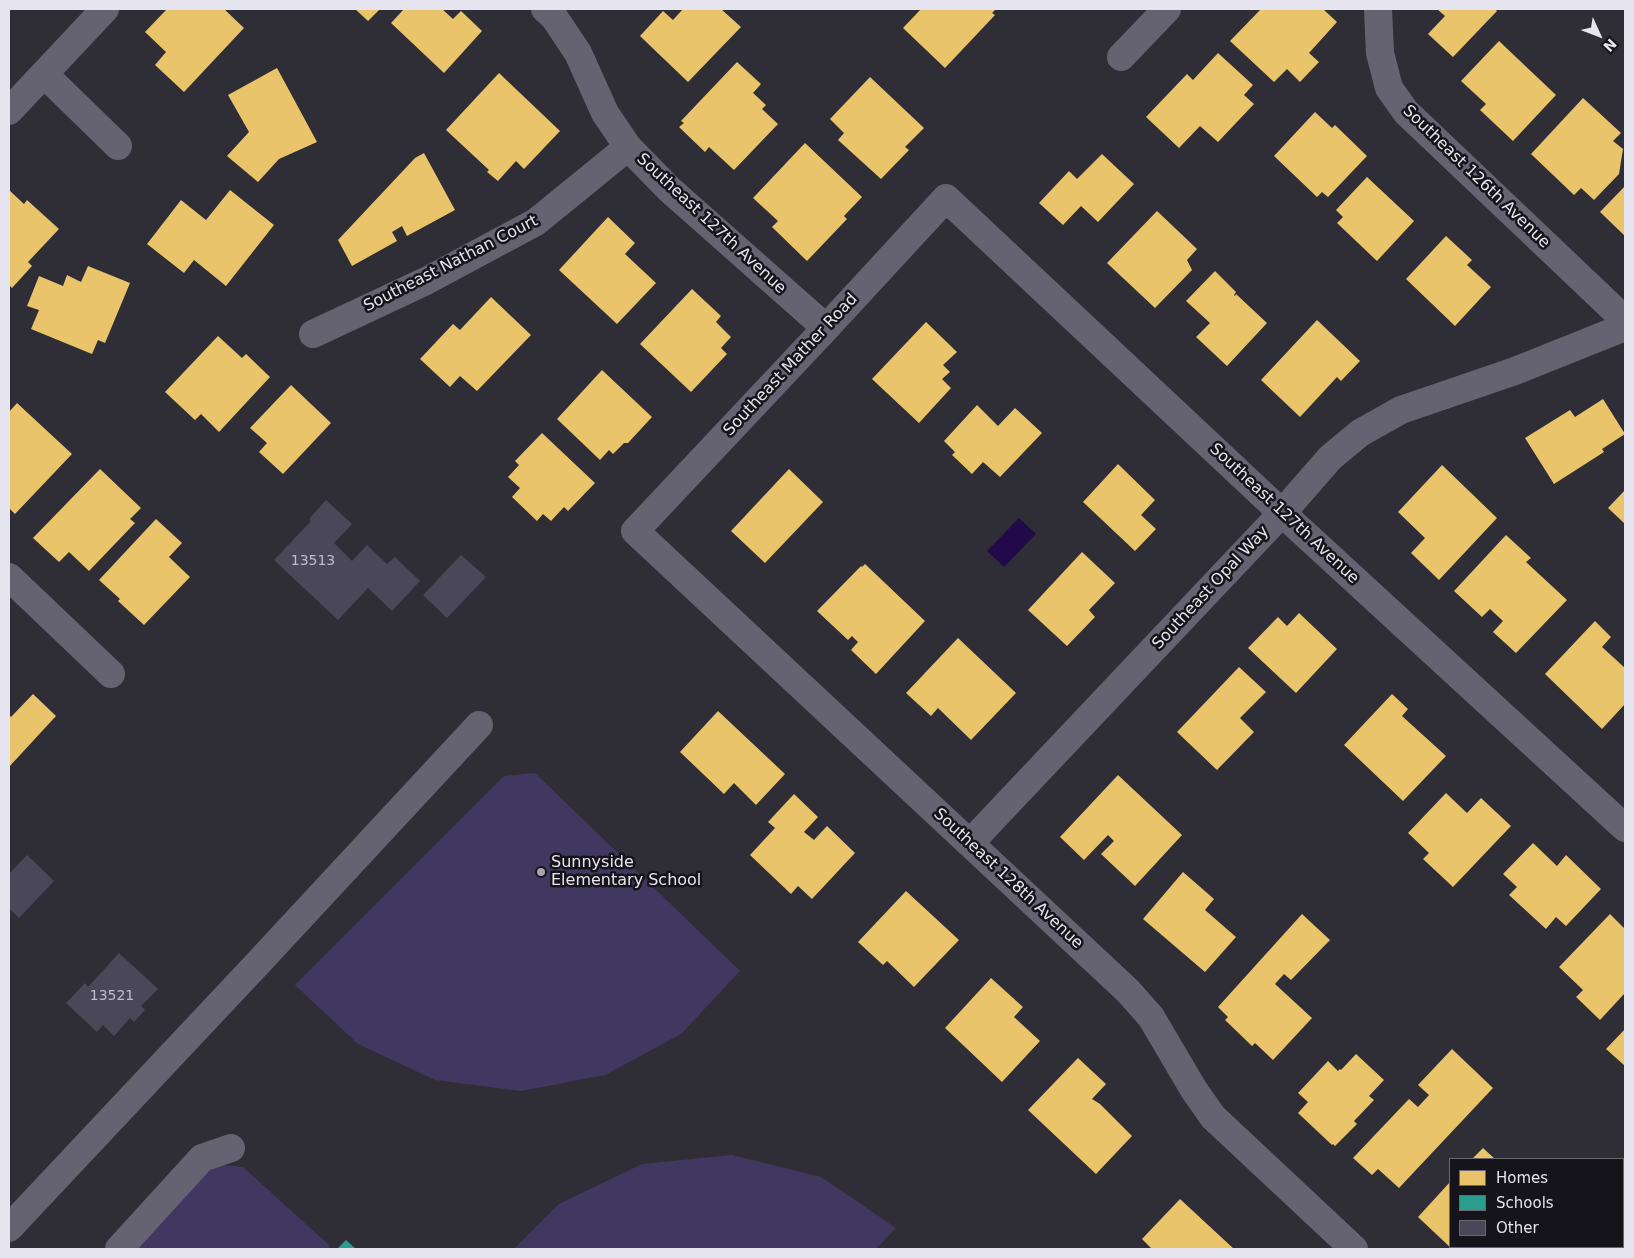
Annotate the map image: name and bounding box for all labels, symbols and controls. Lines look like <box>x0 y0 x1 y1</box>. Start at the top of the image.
north arrow <box>1574 10 1624 60</box>
text: N <box>1600 35 1620 55</box>
street label: Southeast 126th Avenue <box>1398 102 1554 252</box>
street label: Southeast 127th Avenue <box>632 150 790 298</box>
street label: Southeast Nathan Court <box>361 212 541 316</box>
street label: Southeast Mather Road <box>720 290 862 440</box>
street label: Southeast 127th Avenue <box>1205 440 1363 588</box>
street label: Southeast Opal Way <box>1149 522 1273 654</box>
house number: 13513 <box>291 553 335 569</box>
street label: Southeast 128th Avenue <box>929 805 1087 953</box>
place label: Sunnyside Elementary School <box>551 853 701 891</box>
marker: Sunnyside Elementary School <box>535 866 547 878</box>
house number: 13521 <box>90 988 134 1004</box>
legend <box>1449 1158 1624 1248</box>
text: Homes <box>1496 1169 1548 1187</box>
text: Schools <box>1496 1194 1554 1212</box>
text: Other <box>1496 1219 1539 1237</box>

